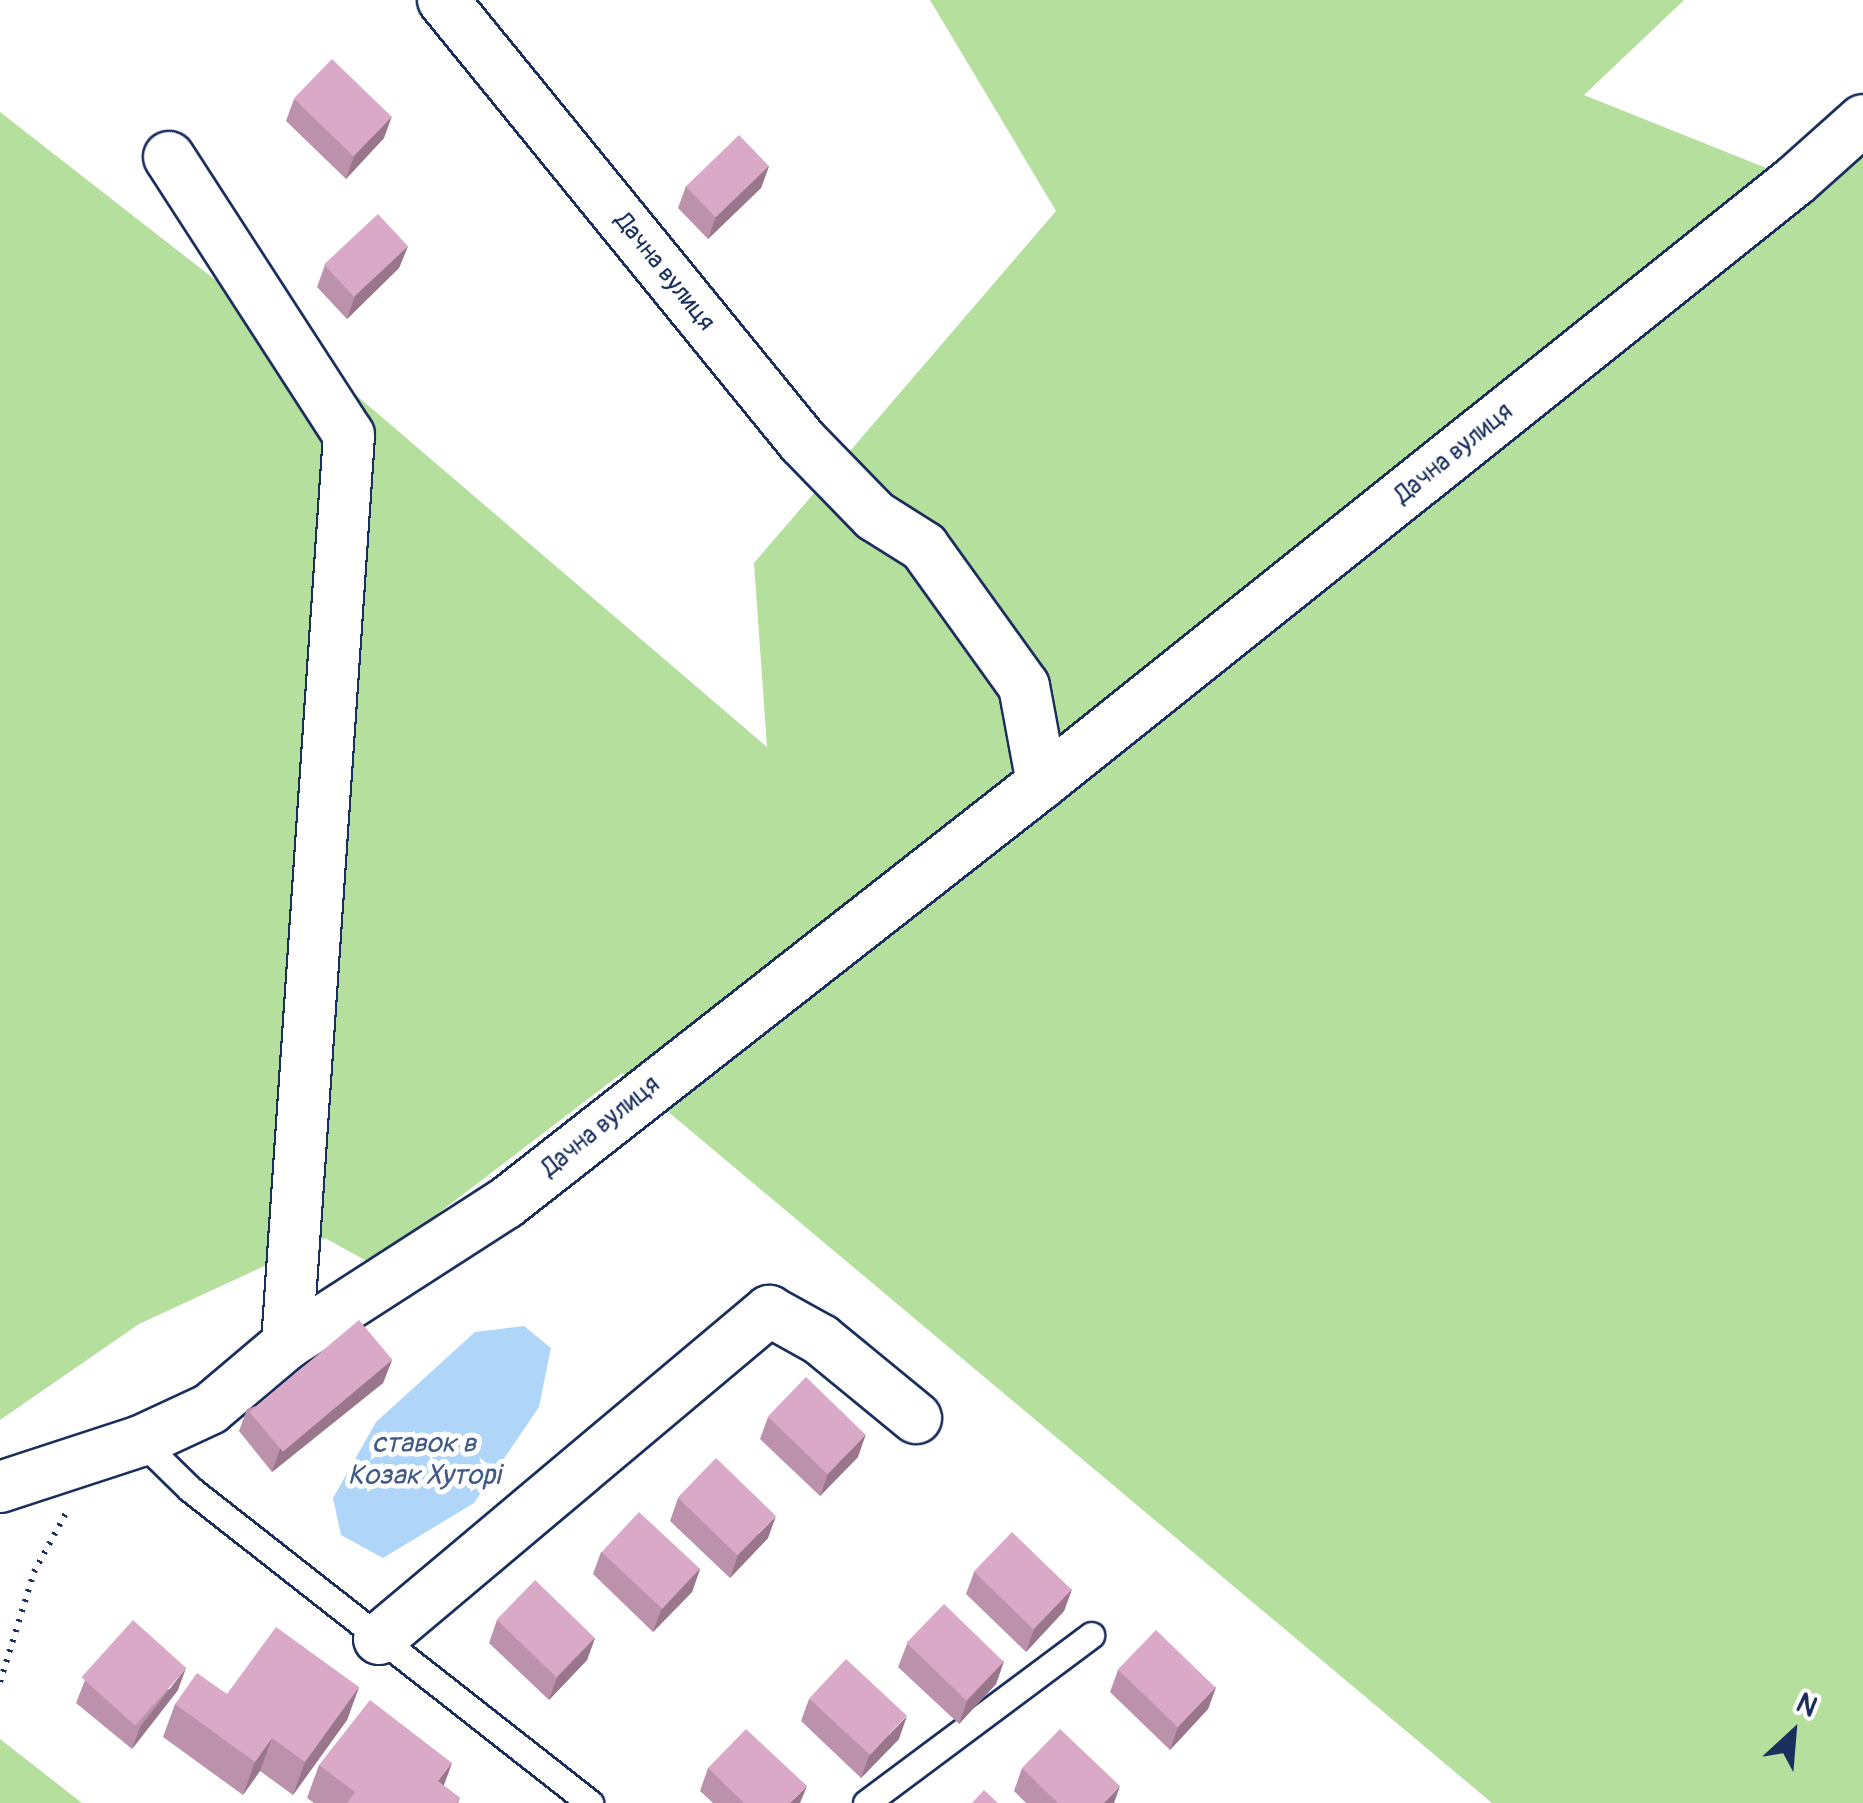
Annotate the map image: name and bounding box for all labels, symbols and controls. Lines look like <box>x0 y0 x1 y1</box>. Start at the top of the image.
street label: Дачна вулиця <box>607 207 721 337</box>
street label: Дачна вулиця <box>1389 397 1519 511</box>
street label: Дачна вулиця <box>536 1070 666 1184</box>
water label: ставок в Козак Хуторі <box>348 1427 500 1493</box>
north arrow <box>1743 1683 1843 1783</box>
text: N <box>1790 1686 1823 1725</box>

